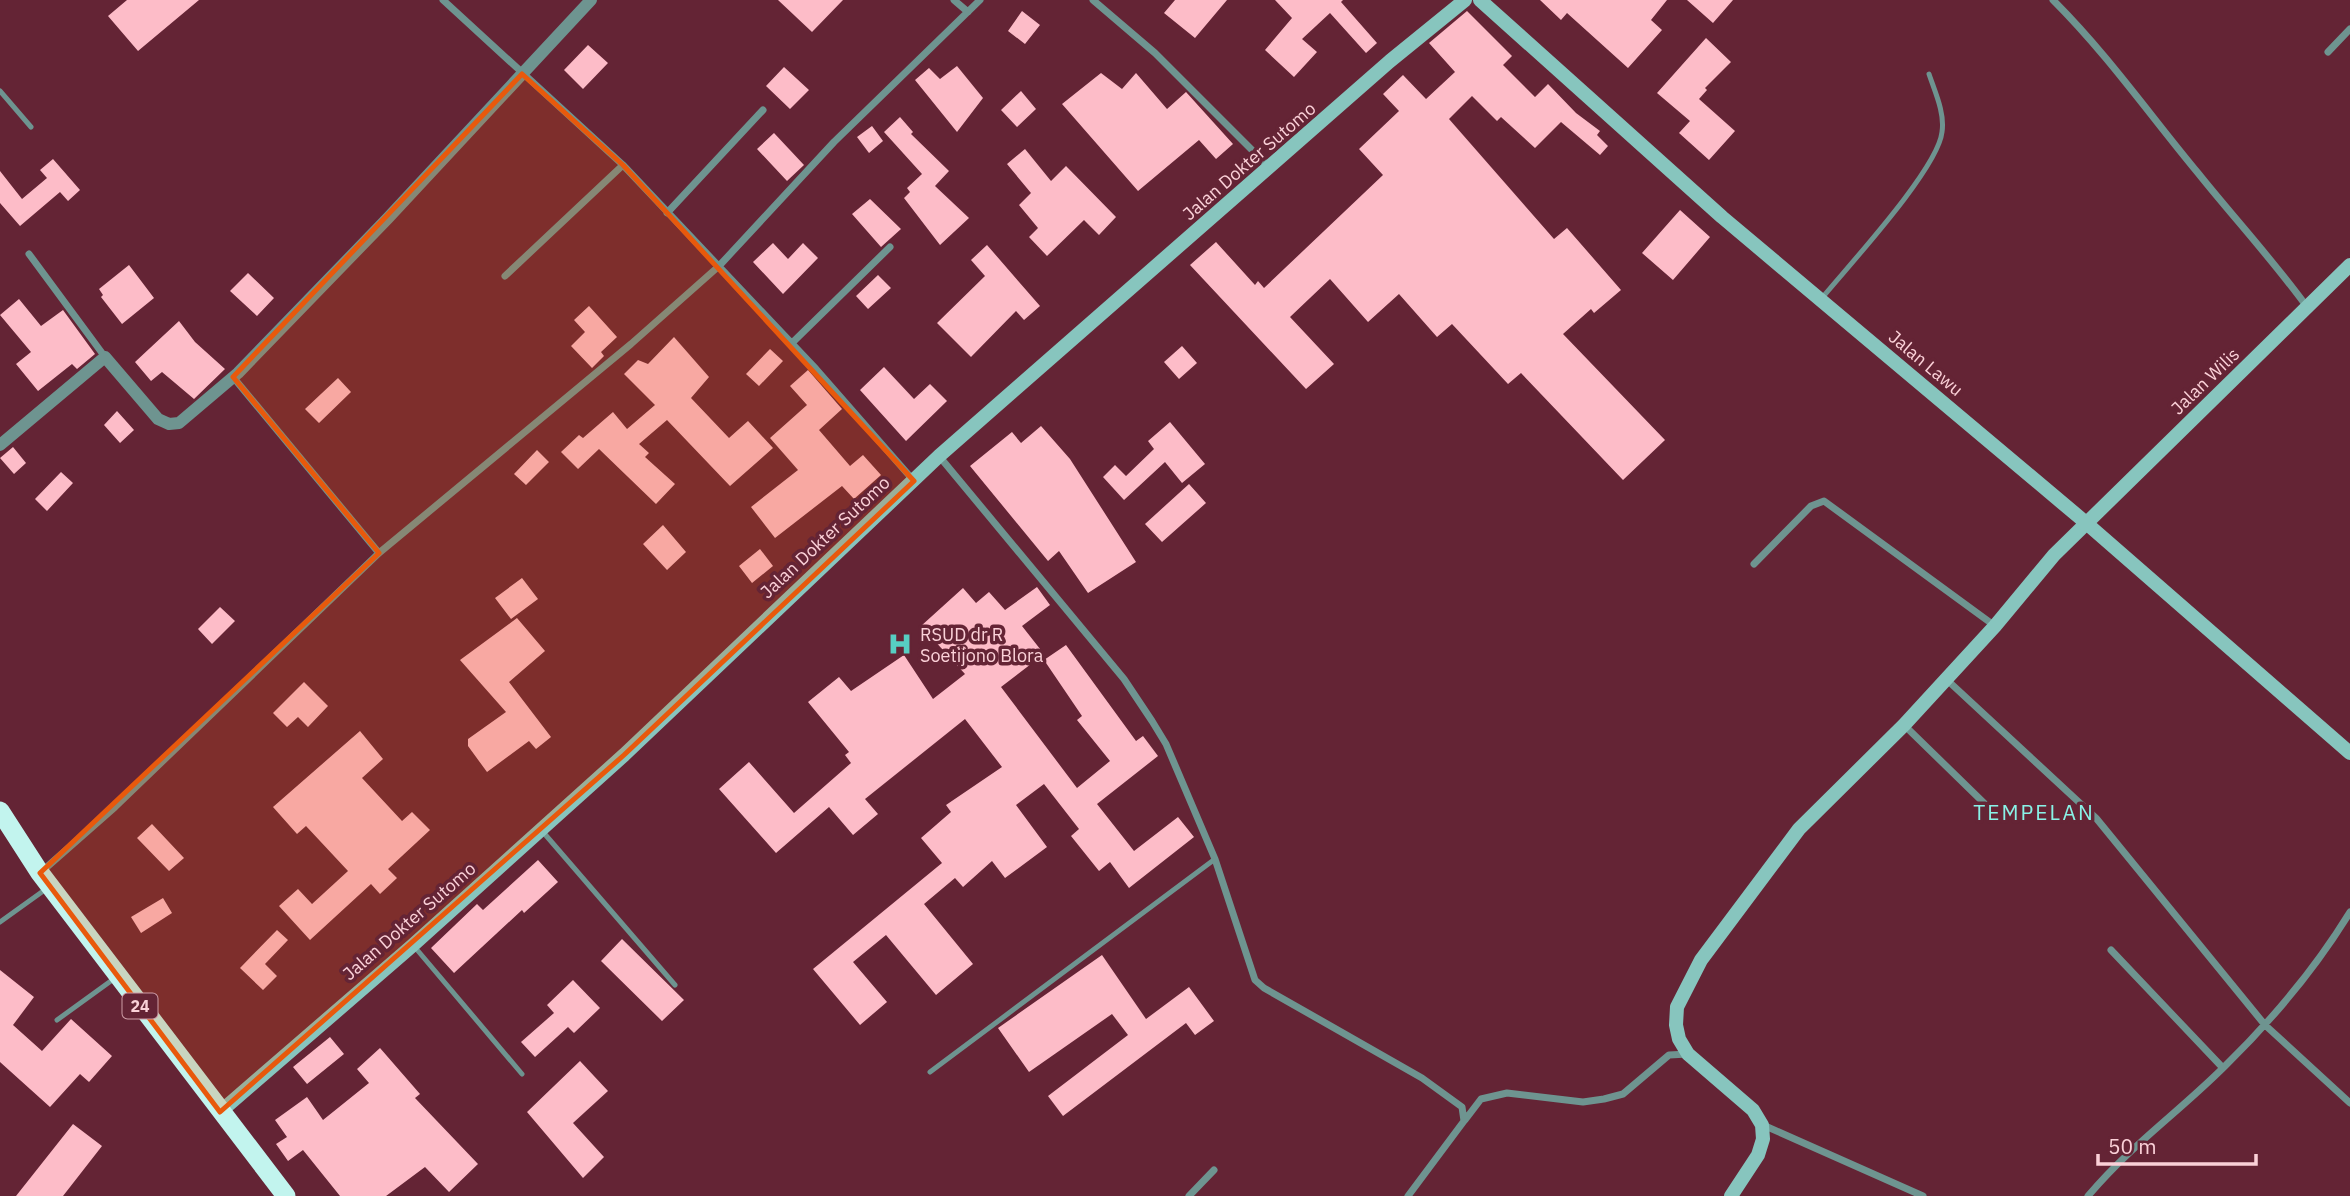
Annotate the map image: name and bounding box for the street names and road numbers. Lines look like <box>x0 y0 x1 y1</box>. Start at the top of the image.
street label: Jalan Dokter Sutomo <box>1178 97 1320 225</box>
street label: Jalan Lawu <box>1884 325 1968 401</box>
street label: Jalan Wilis <box>2166 343 2244 419</box>
street label: Jalan Dokter Sutomo <box>755 471 895 603</box>
street label: Jalan Dokter Sutomo <box>338 857 480 985</box>
road number: 24 <box>122 994 158 1018</box>

